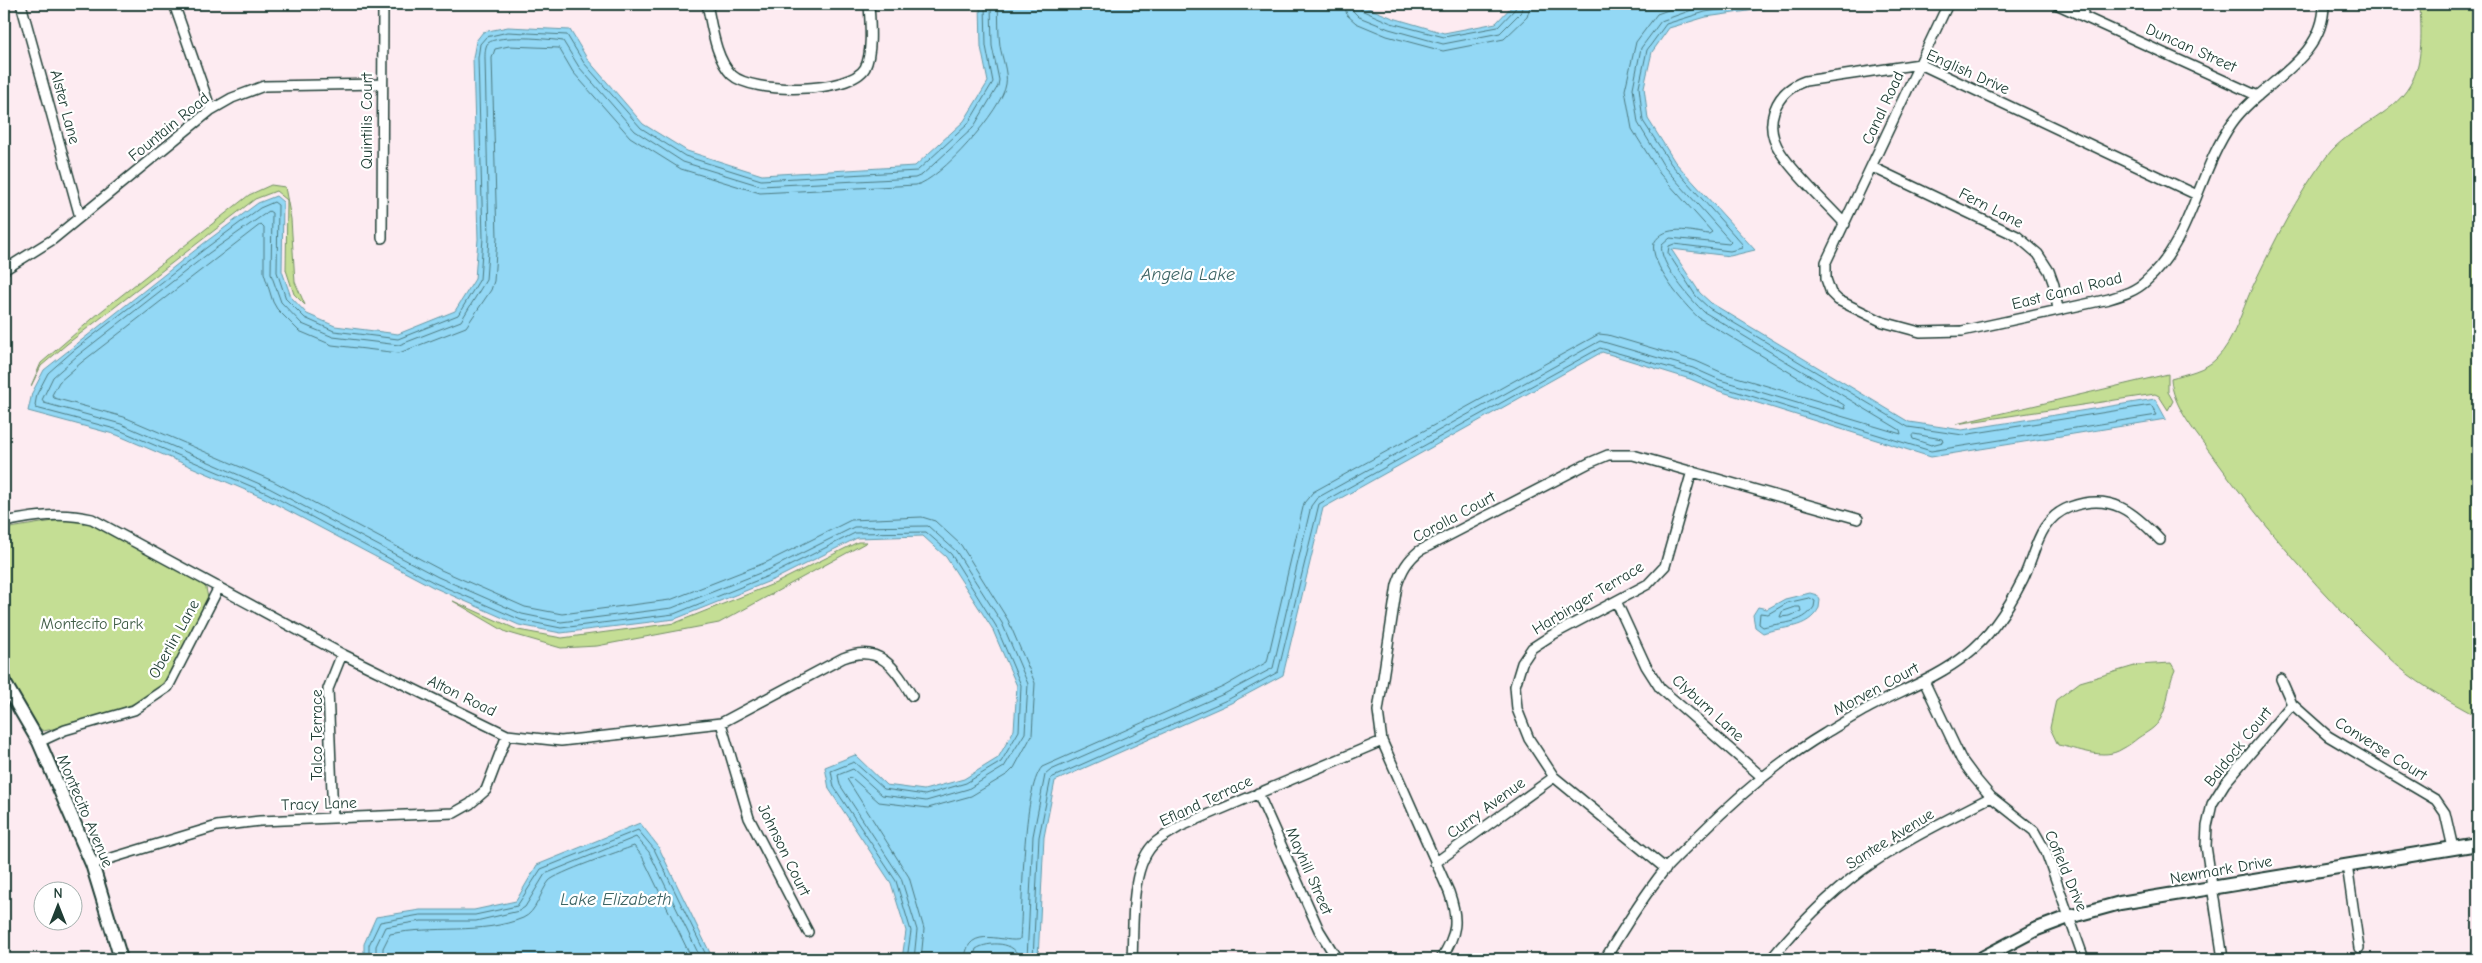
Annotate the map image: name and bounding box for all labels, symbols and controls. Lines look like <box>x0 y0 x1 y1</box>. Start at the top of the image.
street label: Duncan Street <box>2143 20 2239 76</box>
street label: English Drive <box>1924 46 2012 98</box>
street label: Alster Lane <box>46 68 84 146</box>
street label: Canal Road <box>1858 69 1908 147</box>
street label: Quintilis Court <box>358 72 376 169</box>
street label: Fountain Road <box>125 89 213 165</box>
street label: Fern Lane <box>1956 184 2026 232</box>
water label: Angela Lake <box>1140 264 1235 285</box>
street label: East Canal Road <box>2010 269 2124 313</box>
street label: Corolla Court <box>1410 488 1499 546</box>
street label: Harbinger Terrace <box>1529 558 1647 638</box>
street label: Oberlin Lane <box>145 596 203 682</box>
park label: Montecito Park <box>41 615 144 633</box>
street label: Morven Court <box>1830 659 1922 719</box>
street label: Clyburn Lane <box>1668 671 1748 745</box>
street label: Alton Road <box>425 672 499 720</box>
street label: Talco Terrace <box>308 689 326 781</box>
street label: Baldock Court <box>2201 703 2276 790</box>
street label: Converse Court <box>2332 713 2431 785</box>
street label: Montecito Avenue <box>53 752 117 870</box>
street label: Efland Terrace <box>1157 772 1255 830</box>
street label: Curry Avenue <box>1444 774 1528 842</box>
street label: Tracy Lane <box>281 794 357 814</box>
street label: Johnson Court <box>754 801 814 899</box>
street label: Santee Avenue <box>1843 805 1937 873</box>
street label: Mayhill Street <box>1282 825 1336 918</box>
street label: Cofield Drive <box>2041 828 2091 914</box>
street label: Newmark Drive <box>2168 852 2274 888</box>
north arrow <box>32 880 82 930</box>
text: N <box>53 885 63 902</box>
water label: Lake Elizabeth <box>560 889 672 910</box>

